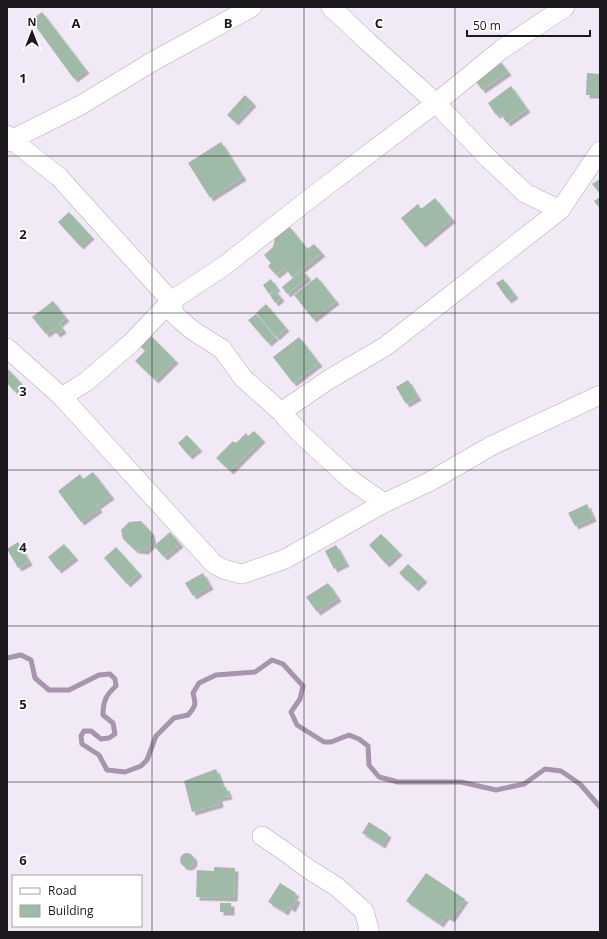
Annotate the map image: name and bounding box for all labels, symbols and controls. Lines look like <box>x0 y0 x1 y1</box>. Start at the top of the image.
north arrow <box>12 12 52 52</box>
scale bar <box>467 12 590 38</box>
text: N <box>28 14 36 29</box>
text: A <box>72 14 81 32</box>
text: B <box>224 14 233 32</box>
text: C <box>375 14 383 32</box>
text: 50 m <box>473 17 501 34</box>
text: 1 <box>19 69 27 87</box>
text: 2 <box>19 225 27 243</box>
text: 3 <box>19 382 27 400</box>
text: 4 <box>19 538 27 556</box>
text: 5 <box>19 695 27 713</box>
text: 6 <box>19 851 27 869</box>
legend <box>12 875 142 927</box>
text: Road <box>48 882 77 899</box>
text: Building <box>48 902 94 919</box>

